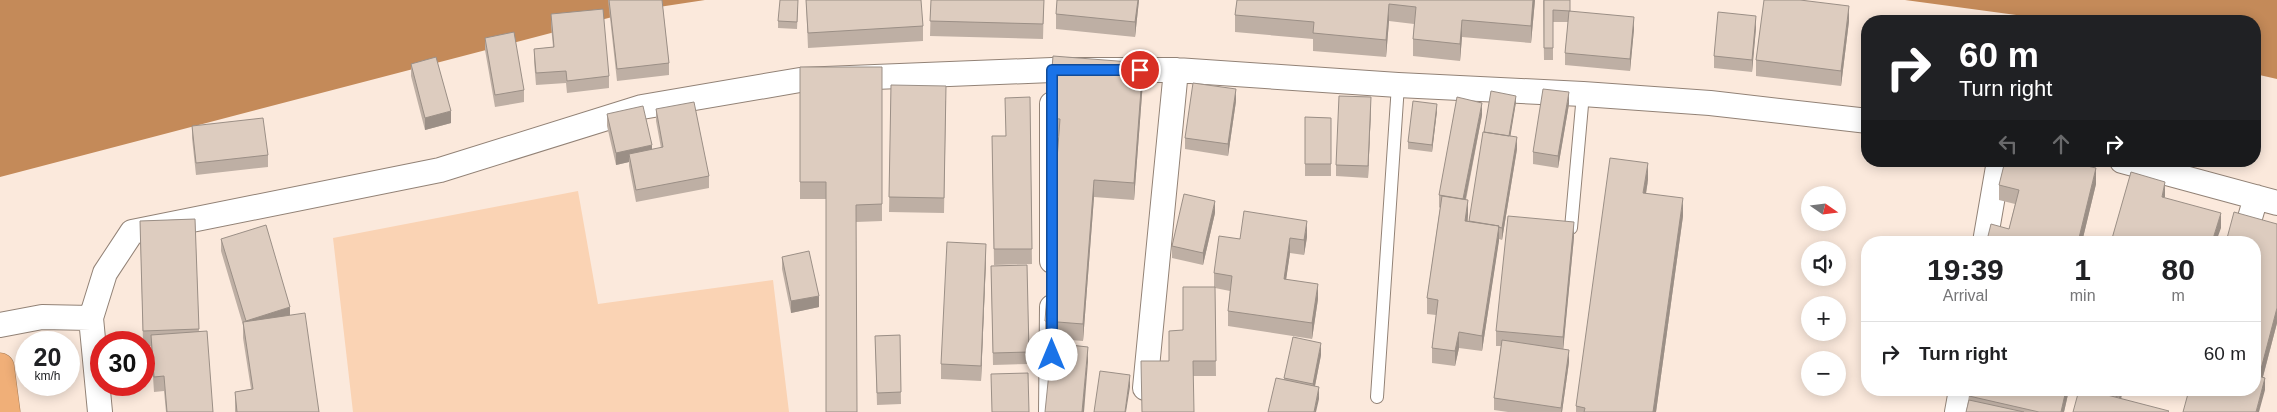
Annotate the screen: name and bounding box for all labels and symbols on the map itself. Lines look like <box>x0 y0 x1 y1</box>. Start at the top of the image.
pin <box>1119 49 1161 91</box>
north arrow <box>1801 186 1846 231</box>
position arrow <box>1025 328 1077 380</box>
speed limit sign: 30 <box>90 331 155 396</box>

